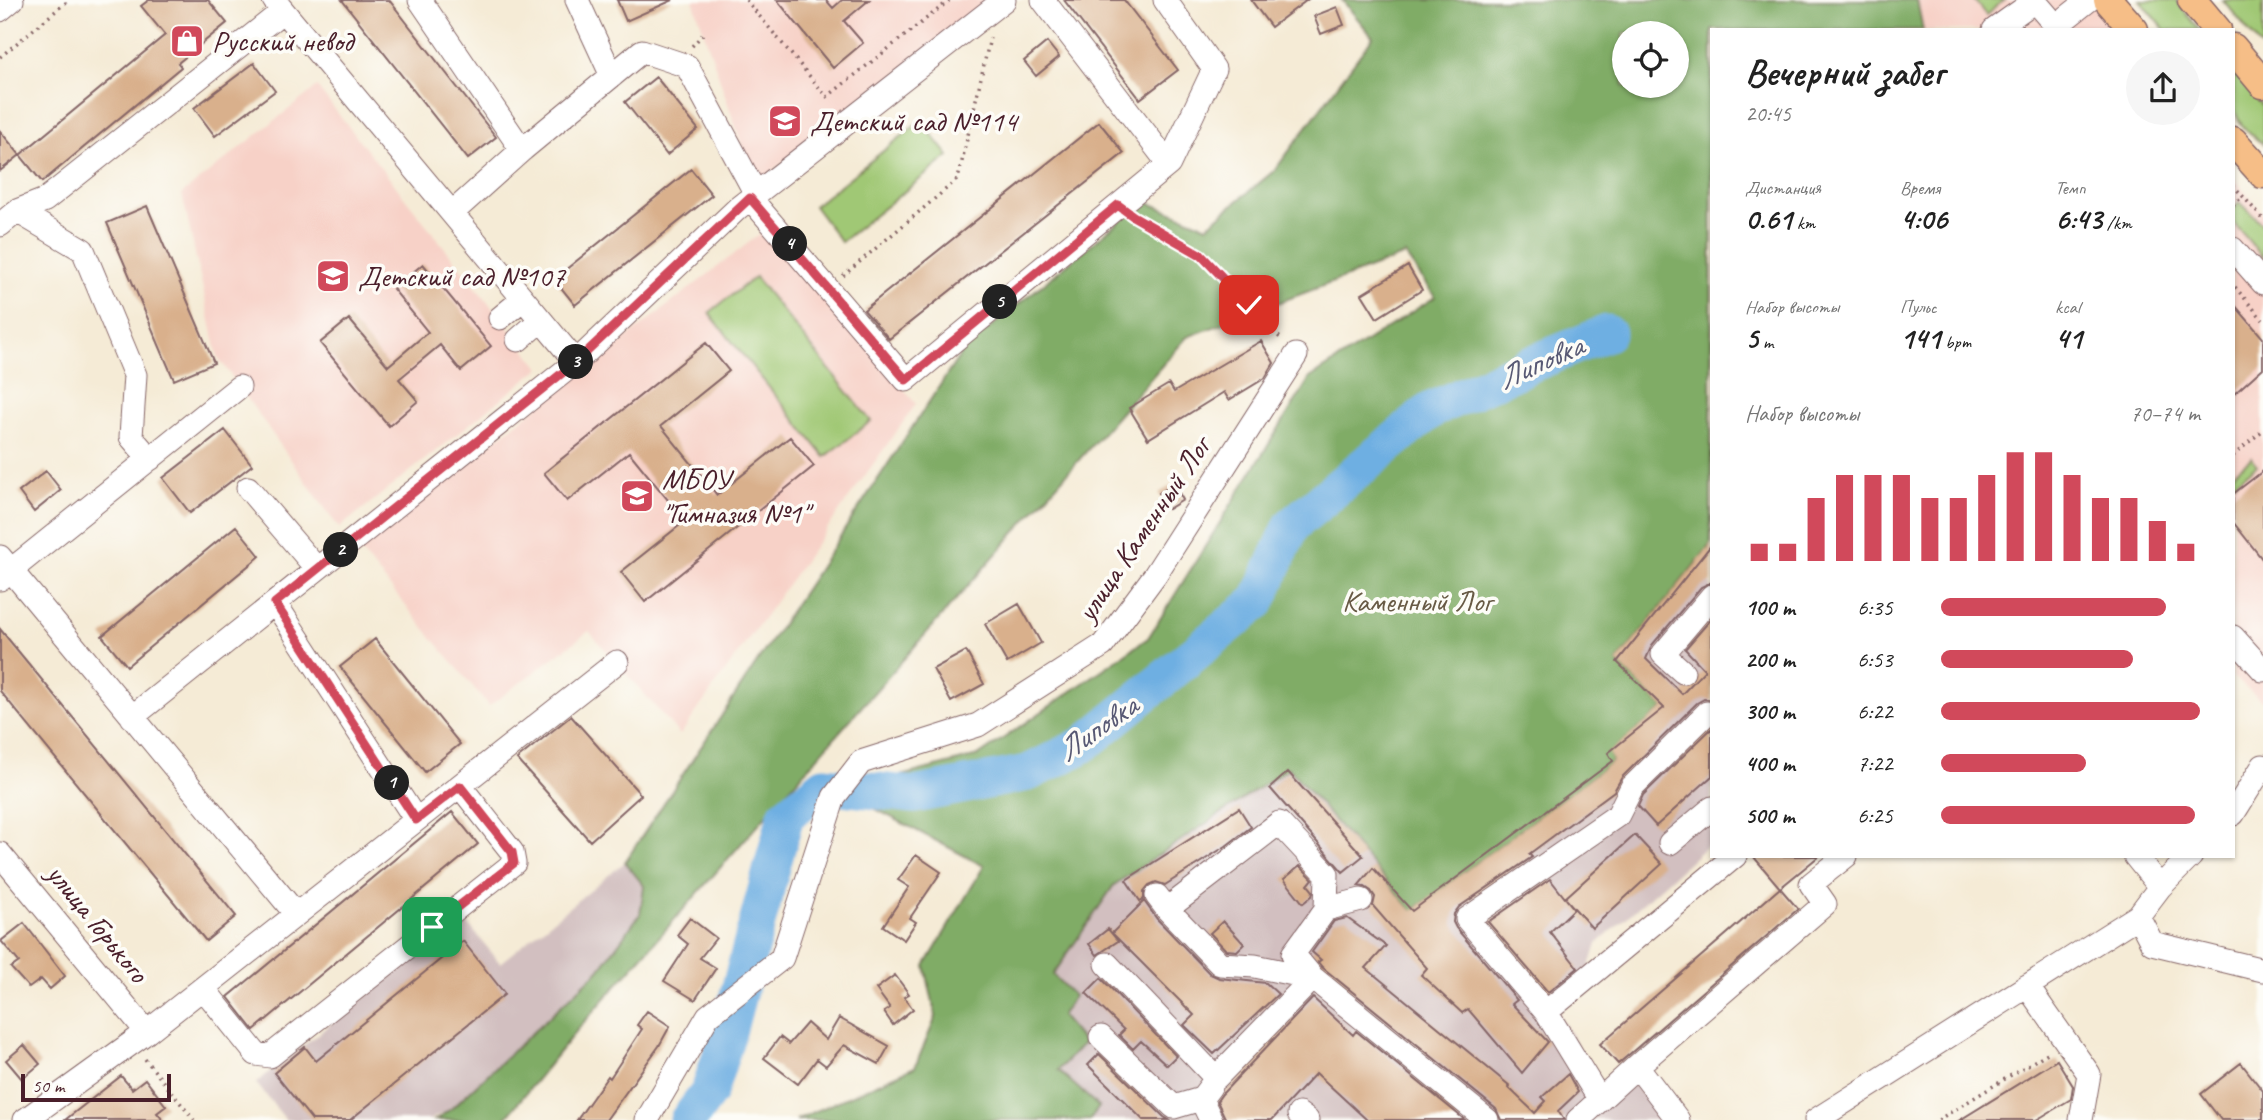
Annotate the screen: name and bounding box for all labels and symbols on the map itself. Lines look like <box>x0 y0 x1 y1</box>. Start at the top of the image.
shop icon: Русский невод <box>168 22 206 60</box>
place label: Русский невод <box>212 22 356 60</box>
school or university icon: Детский сад №114 <box>766 102 804 140</box>
place label: Детский сад №114 <box>810 102 1020 140</box>
pin: 4 <box>772 226 808 262</box>
school or university icon: Детский сад №107 <box>314 257 352 295</box>
place label: Детский сад №107 <box>358 257 567 295</box>
pin <box>1219 275 1279 335</box>
pin: 5 <box>982 284 1018 320</box>
water label: Липовка <box>1491 324 1593 399</box>
pin: 3 <box>558 344 594 380</box>
street label: улица Каменный Лог <box>1066 427 1221 630</box>
place label: МБОУ "Гимназия №1" <box>662 460 814 532</box>
school or university icon: МБОУ "Гимназия №1" <box>618 477 656 515</box>
pin: 2 <box>324 532 358 568</box>
park label: Каменный Лог <box>1342 582 1495 620</box>
water label: Липовка <box>1049 683 1148 770</box>
pin: 1 <box>374 766 410 800</box>
street label: улица Горького <box>37 854 158 991</box>
pin <box>402 897 462 957</box>
scale bar <box>21 1071 172 1103</box>

